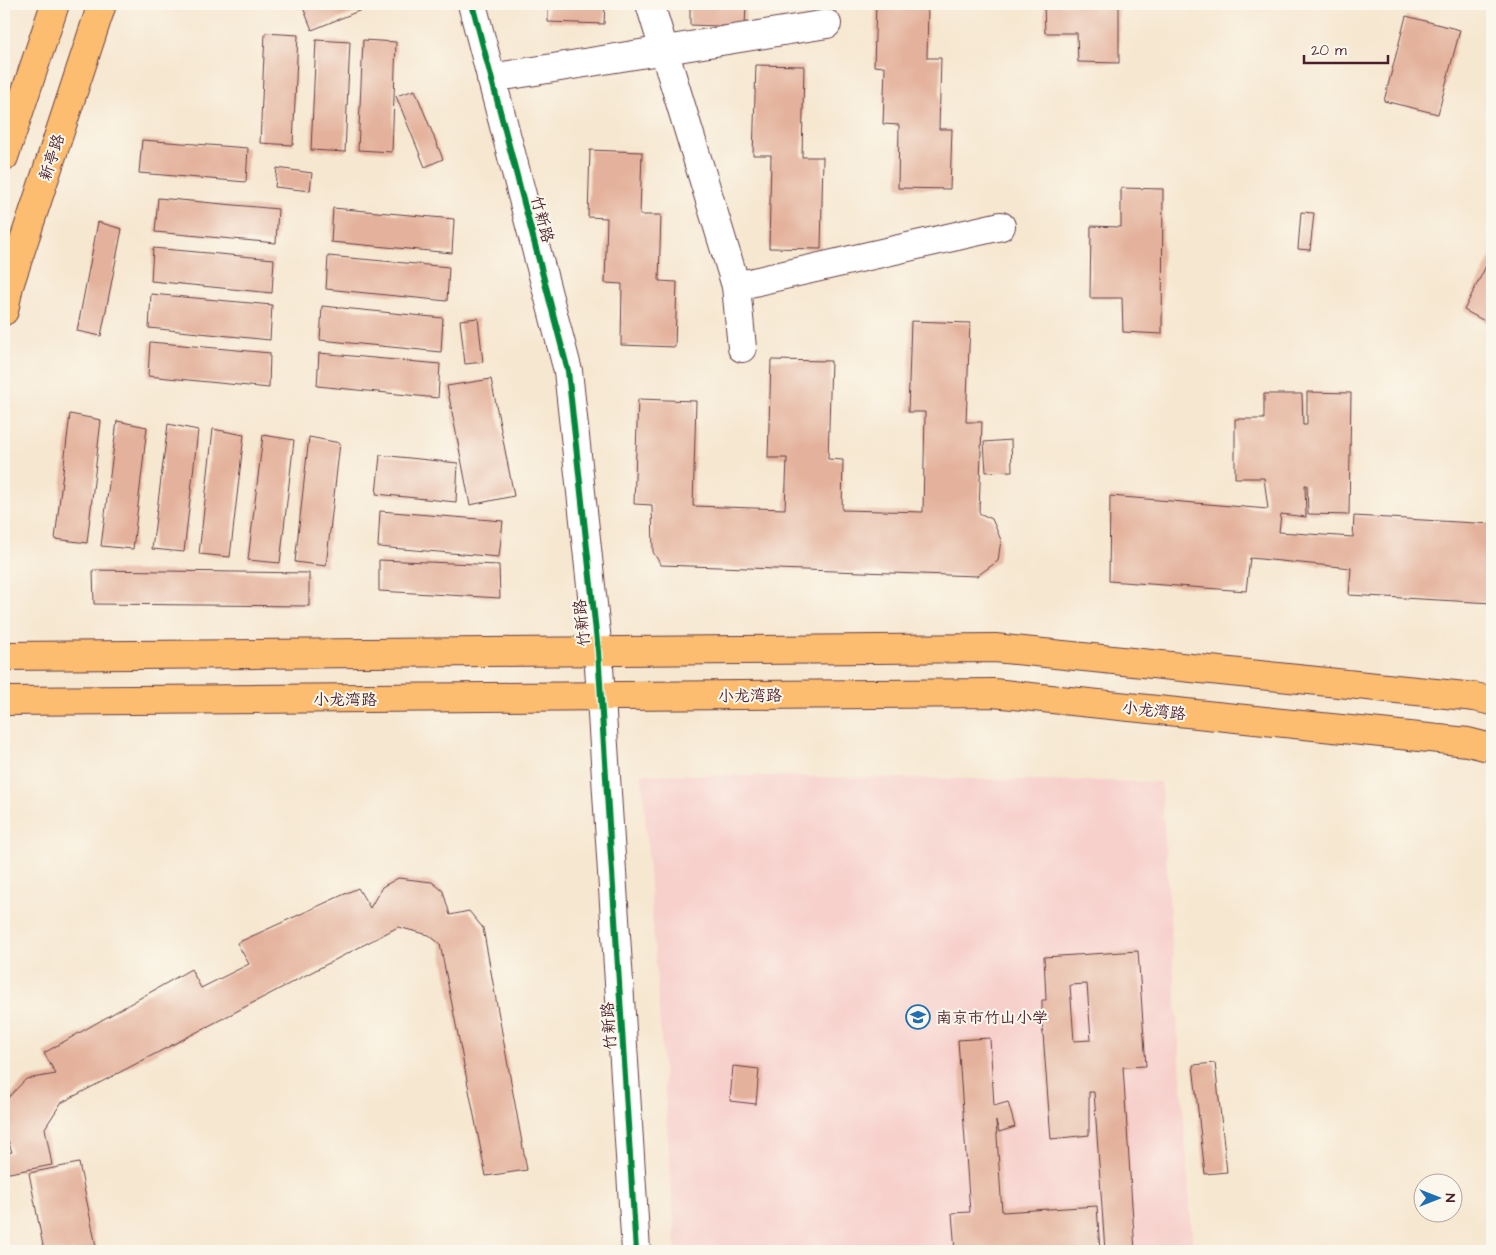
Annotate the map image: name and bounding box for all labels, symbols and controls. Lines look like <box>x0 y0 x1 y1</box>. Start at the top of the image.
scale bar <box>1304 32 1387 64</box>
text: 20 m <box>1311 40 1347 61</box>
street label: 新亭路 <box>34 131 70 184</box>
street label: 竹新路 <box>525 193 559 245</box>
street label: 竹新路 <box>569 598 595 648</box>
street label: 小龙湾路 <box>718 684 782 708</box>
street label: 小龙湾路 <box>313 689 377 711</box>
street label: 小龙湾路 <box>1121 697 1187 725</box>
street label: 竹新路 <box>596 1001 622 1051</box>
school or university icon: 南京市竹山小学 <box>905 1004 931 1030</box>
place label: 南京市竹山小学 <box>936 1007 1048 1029</box>
north arrow <box>1414 1172 1464 1222</box>
text: N <box>1440 1194 1460 1203</box>

